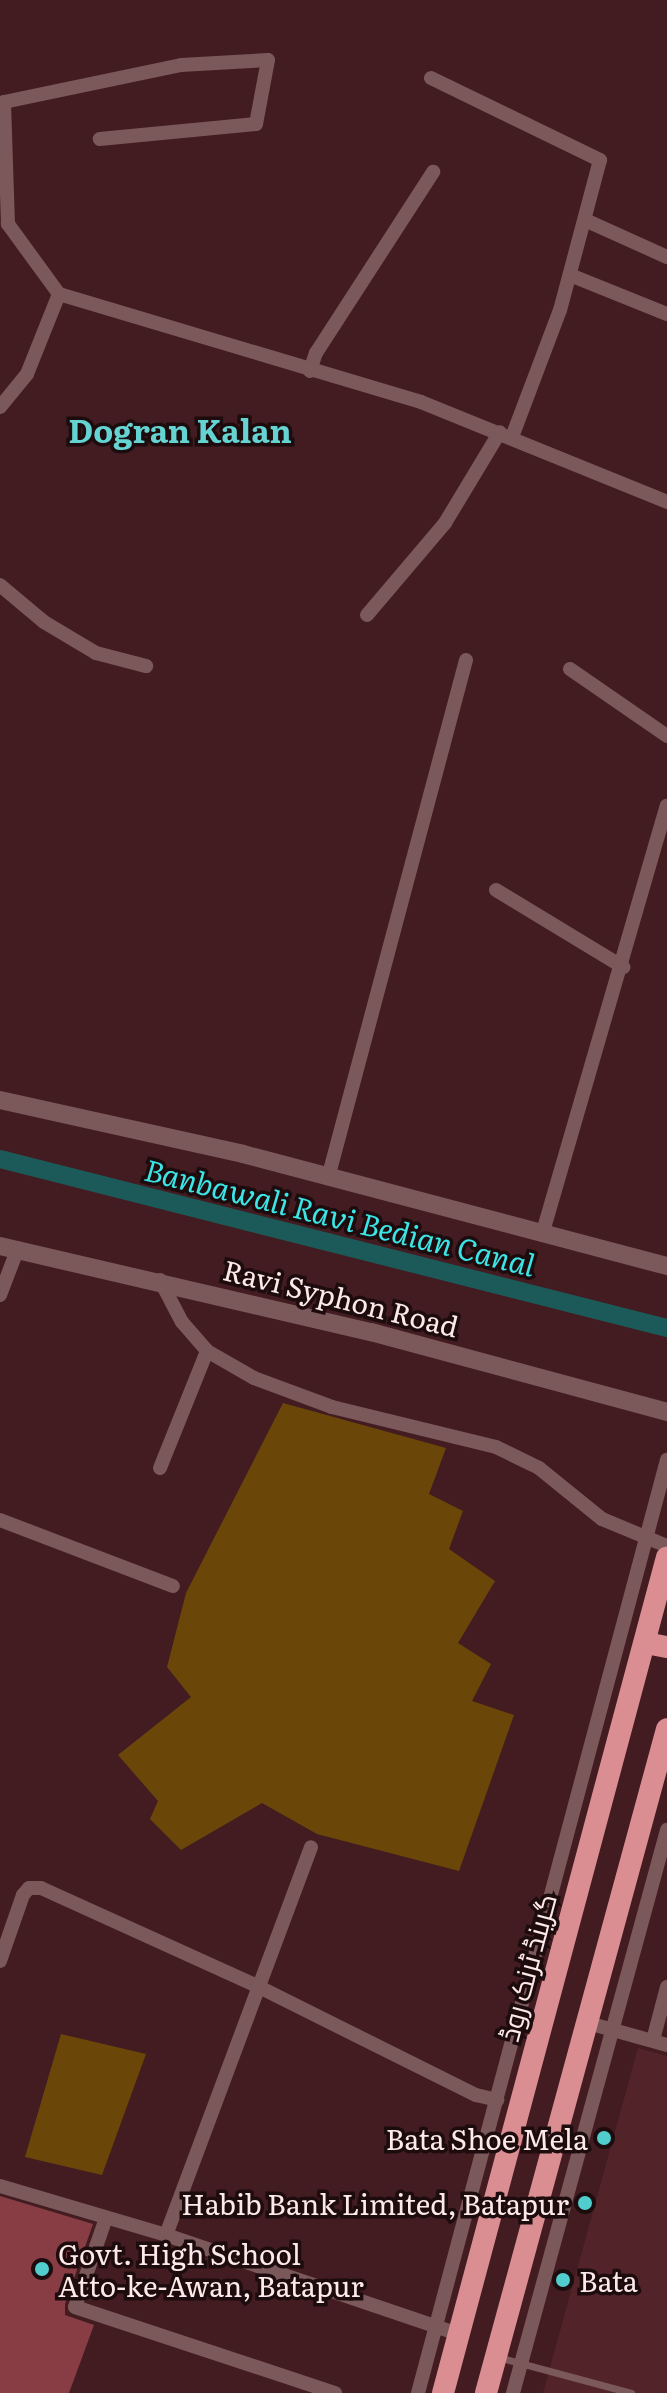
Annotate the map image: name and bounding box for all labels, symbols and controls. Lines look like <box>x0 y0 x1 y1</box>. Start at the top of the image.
district label: Dogran Kalan <box>68 410 292 448</box>
water label: Banbawali Ravi Bedian Canal <box>141 1150 539 1282</box>
street label: Ravi Syphon Road <box>220 1252 462 1342</box>
street label: گرینڈ ٹرنک روڈ <box>490 1889 562 2045</box>
place label: Bata Shoe Mela <box>386 2121 588 2155</box>
marker: Bata Shoe Mela <box>595 2129 613 2147</box>
place label: Habib Bank Limited, Batapur <box>181 2186 569 2220</box>
marker: Habib Bank Limited, Batapur <box>576 2194 594 2212</box>
place label: Govt. High School Atto-ke-Awan, Batapur <box>58 2236 364 2302</box>
marker: Govt. High School Atto-ke-Awan, Batapur <box>33 2260 51 2278</box>
place label: Bata <box>579 2263 638 2297</box>
marker: Bata <box>554 2271 572 2289</box>

